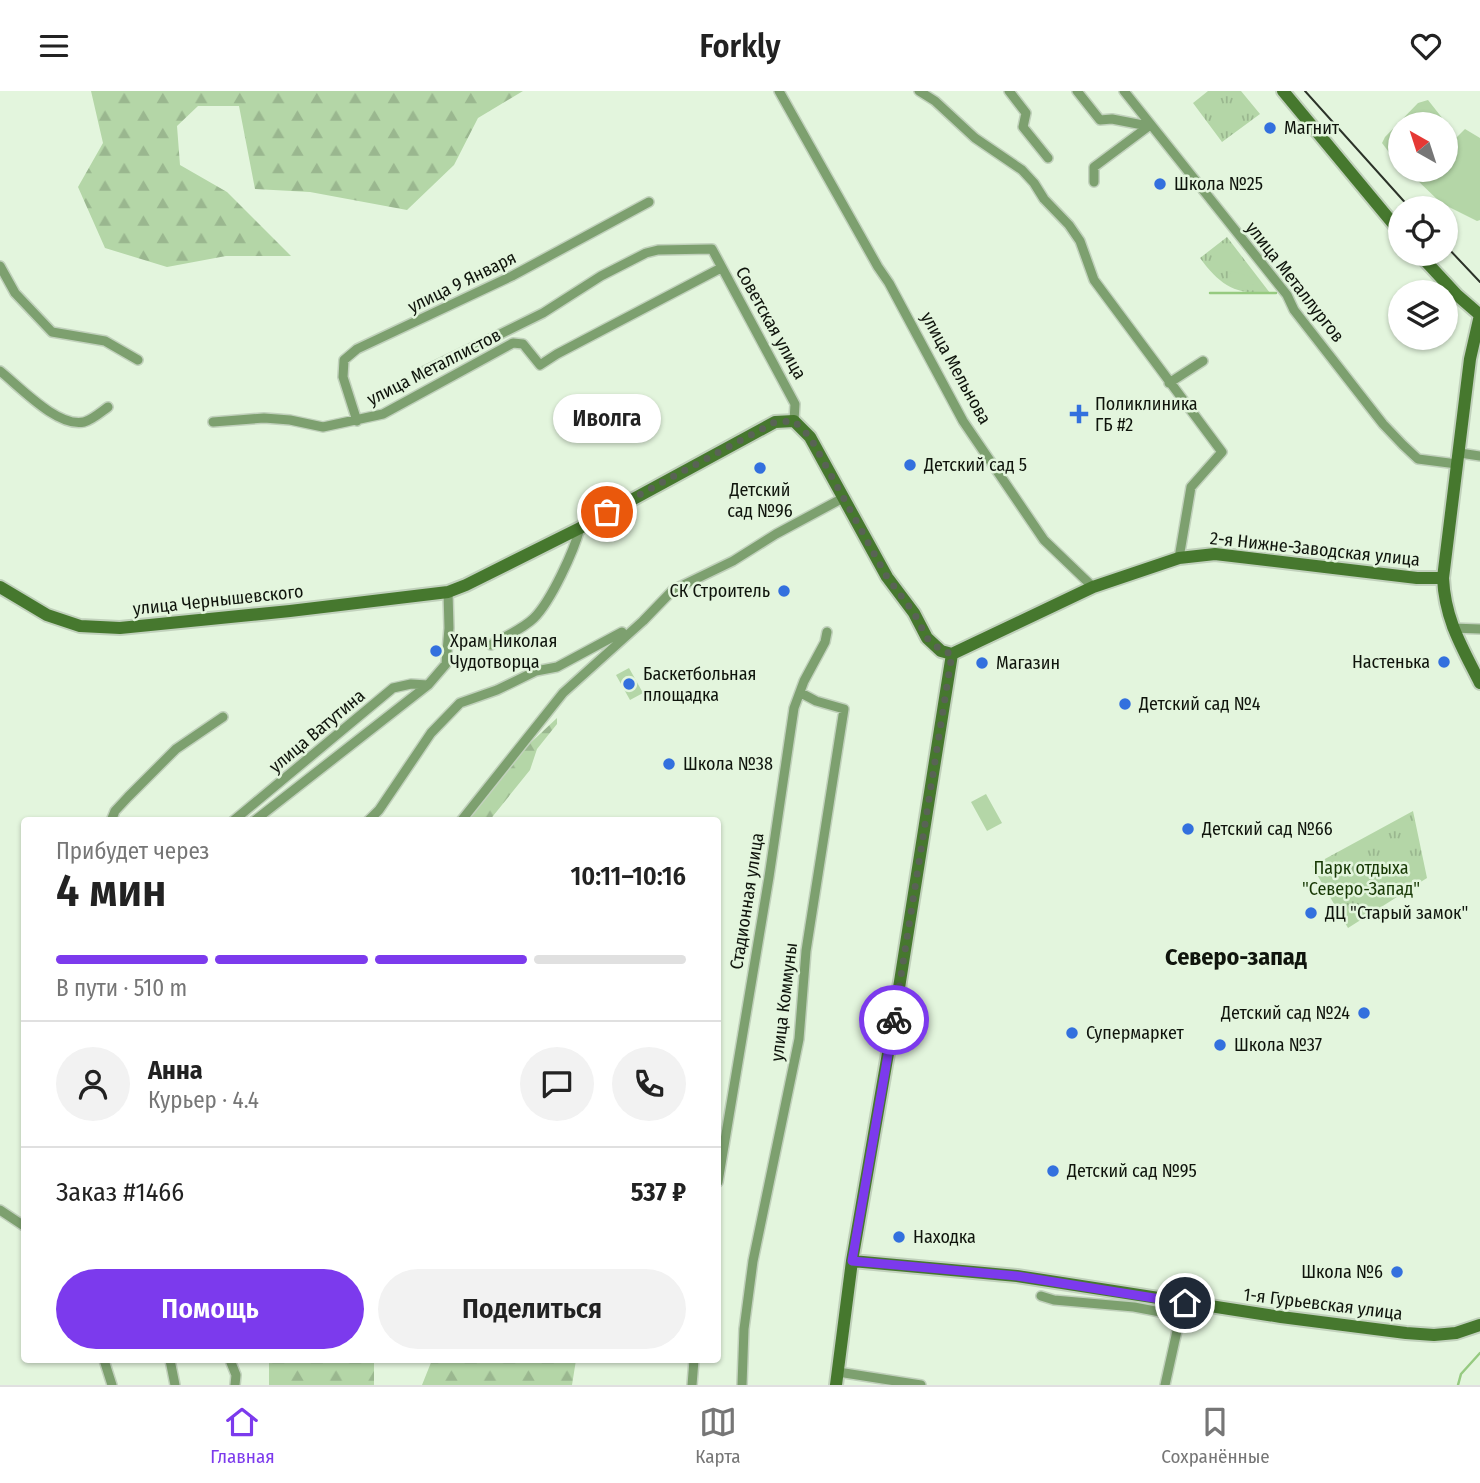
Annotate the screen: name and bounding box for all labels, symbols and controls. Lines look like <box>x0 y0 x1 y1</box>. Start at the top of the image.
icon: menu <box>35 27 73 65</box>
text: Forkly <box>700 27 780 65</box>
icon: heart <box>1407 27 1445 65</box>
north arrow <box>1388 112 1458 182</box>
map controls <box>1388 112 1458 350</box>
place label: Магнит <box>1284 117 1340 139</box>
marker: Магнит <box>1262 120 1278 136</box>
place label: Школа №25 <box>1174 173 1263 195</box>
marker: Школа №25 <box>1152 176 1168 192</box>
button: locate <box>1388 196 1458 266</box>
street label: улица Металлургов <box>1241 217 1349 347</box>
street label: улица 9 Января <box>404 246 520 318</box>
street label: Советская улица <box>731 263 811 383</box>
button: layers <box>1388 280 1458 350</box>
street label: улица Мельнова <box>916 308 996 428</box>
street label: улица Металлистов <box>363 324 505 410</box>
callout: Иволга <box>553 393 661 442</box>
place label: Поликлиника ГБ #2 <box>1095 393 1198 436</box>
text: Иволга <box>573 404 641 432</box>
marker: Поликлиника ГБ #2 <box>1069 404 1089 424</box>
place label: Детский сад 5 <box>923 454 1027 476</box>
marker: Детский сад 5 <box>902 457 918 473</box>
marker: Детский сад №96 <box>752 460 768 476</box>
place label: Детский сад №96 <box>727 479 793 522</box>
pin <box>577 482 637 542</box>
icon: bag <box>588 493 626 531</box>
street label: 2-я Нижне-Заводская улица <box>1209 527 1421 571</box>
street label: улица Чернышевского <box>132 580 304 620</box>
place label: СК Строитель <box>670 580 770 602</box>
marker: СК Строитель <box>776 583 792 599</box>
place label: Храм Николая Чудотворца <box>450 630 557 673</box>
marker: Храм Николая Чудотворца <box>428 643 444 659</box>
place label: Настенька <box>1352 651 1430 673</box>
place label: Магазин <box>996 652 1060 674</box>
marker: Настенька <box>1436 654 1452 670</box>
marker: Магазин <box>974 655 990 671</box>
place label: Баскетбольная площадка <box>643 663 756 706</box>
marker: Баскетбольная площадка <box>621 676 637 692</box>
street label: улица Ватутина <box>265 684 370 777</box>
place label: Детский сад №4 <box>1138 693 1261 715</box>
marker: Детский сад №4 <box>1117 696 1133 712</box>
place label: Школа №38 <box>683 753 773 775</box>
marker: Школа №38 <box>661 756 677 772</box>
place label: Детский сад №66 <box>1201 818 1333 840</box>
marker: Детский сад №66 <box>1180 821 1196 837</box>
street label: Стадионная улица <box>725 831 769 971</box>
text: Прибудет через <box>56 837 209 865</box>
park label: Парк отдыха "Северо-Запад" <box>1302 857 1420 900</box>
text: 10:11–10:16 <box>570 861 686 892</box>
text: 4 мин <box>56 863 167 918</box>
place label: ДЦ "Старый замок" <box>1324 902 1468 924</box>
marker: ДЦ "Старый замок" <box>1303 905 1319 921</box>
street label: улица Коммуны <box>766 941 802 1063</box>
district label: Северо-запад <box>1165 943 1307 971</box>
text: В пути · 510 m <box>56 974 187 1002</box>
courier <box>859 985 929 1055</box>
icon: bike <box>875 1001 913 1039</box>
place label: Детский сад №24 <box>1220 1002 1350 1024</box>
marker: Детский сад №24 <box>1356 1005 1372 1021</box>
place label: Супермаркет <box>1086 1022 1184 1044</box>
marker: Супермаркет <box>1064 1025 1080 1041</box>
place label: Школа №37 <box>1234 1034 1322 1056</box>
marker: Школа №37 <box>1212 1037 1228 1053</box>
button: person <box>56 1047 130 1121</box>
button: chat <box>520 1047 594 1121</box>
button: phone <box>612 1047 686 1121</box>
text: Анна <box>148 1055 203 1086</box>
text: Курьер · 4.4 <box>148 1086 259 1114</box>
place label: Детский сад №95 <box>1066 1160 1197 1182</box>
marker: Детский сад №95 <box>1045 1163 1061 1179</box>
text: Заказ #1466 <box>56 1177 184 1208</box>
text: 537 ₽ <box>631 1177 686 1208</box>
place label: Находка <box>913 1226 976 1248</box>
marker: Находка <box>891 1229 907 1245</box>
place label: Школа №6 <box>1301 1261 1383 1283</box>
marker: Школа №6 <box>1389 1264 1405 1280</box>
button: Помощь <box>56 1269 364 1349</box>
button: Поделиться <box>378 1269 686 1349</box>
pin <box>1155 1273 1215 1333</box>
street label: 1-я Гурьевская улица <box>1242 1283 1404 1325</box>
icon: home <box>1166 1284 1204 1322</box>
tab: Главная <box>210 1403 275 1468</box>
tab: Карта <box>695 1403 741 1468</box>
tab: Сохранённые <box>1161 1403 1270 1468</box>

